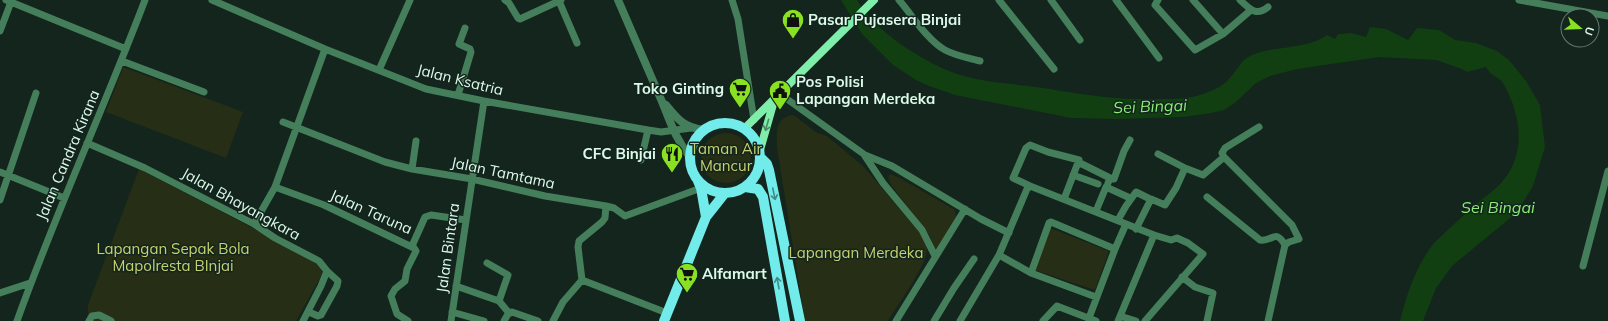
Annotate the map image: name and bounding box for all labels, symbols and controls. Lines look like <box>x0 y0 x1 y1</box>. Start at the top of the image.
shop icon: Pasar Pujasera Binjai <box>780 7 806 40</box>
north arrow <box>1560 8 1600 48</box>
place label: Pasar Pujasera Binjai <box>808 10 961 29</box>
text: U <box>1582 25 1597 37</box>
street label: Jalan Ksatria <box>415 60 505 99</box>
place label: Pos Polisi Lapangan Merdeka <box>796 72 935 108</box>
supermarket icon: Toko Ginting <box>727 76 753 109</box>
public building icon: Pos Polisi Lapangan Merdeka <box>767 78 793 111</box>
place label: Toko Ginting <box>634 79 724 98</box>
street label: Jalan Candra Kirana <box>32 87 104 223</box>
water label: Sei Bingai <box>1113 95 1187 117</box>
one-way arrow <box>763 119 770 132</box>
park label: Taman Air Mancur <box>690 139 762 175</box>
restaurant icon: CFC Binjai <box>659 141 685 174</box>
place label: CFC Binjai <box>583 144 656 163</box>
street label: Jalan Tamtama <box>449 152 557 193</box>
street label: Jalan Bhayangkara <box>179 163 304 244</box>
street label: Jalan Taruna <box>327 185 415 238</box>
one-way arrow <box>770 187 778 200</box>
water label: Sei Bingai <box>1461 197 1535 217</box>
street label: Jalan Bintara <box>432 202 463 294</box>
park label: Lapangan Sepak Bola Mapolresta BInjai <box>96 239 250 275</box>
park label: Lapangan Merdeka <box>789 243 923 262</box>
supermarket icon: Alfamart <box>674 261 700 294</box>
place label: Alfamart <box>702 264 767 283</box>
one-way arrow <box>774 277 782 290</box>

